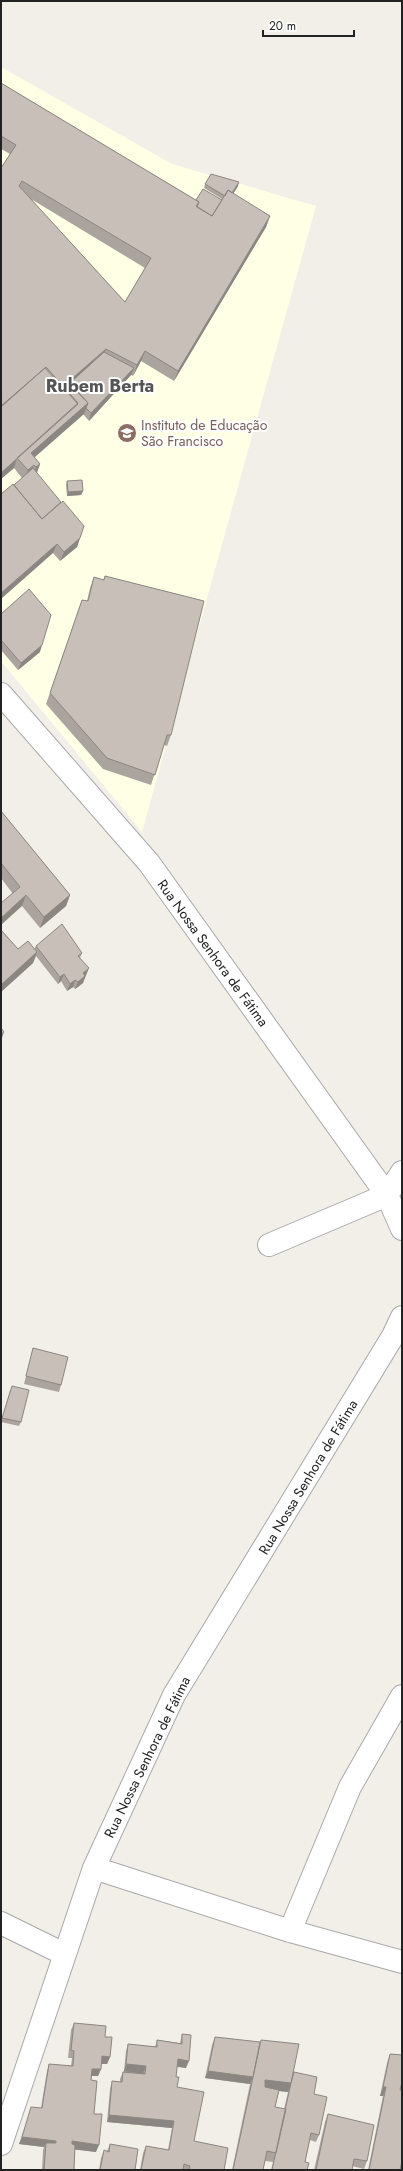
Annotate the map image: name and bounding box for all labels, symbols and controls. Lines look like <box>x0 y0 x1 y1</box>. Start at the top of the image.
scale bar <box>263 12 354 38</box>
text: 20 m <box>269 17 296 35</box>
district label: Rubem Berta <box>46 373 154 399</box>
place label: Instituto de Educação São Francisco <box>141 415 268 451</box>
school or university icon: Instituto de Educação São Francisco <box>116 422 138 444</box>
street label: Rua Nossa Senhora de Fátima <box>153 875 273 1031</box>
street label: Rua Nossa Senhora de Fátima <box>254 1396 362 1558</box>
street label: Rua Nossa Senhora de Fátima <box>99 1673 195 1841</box>

